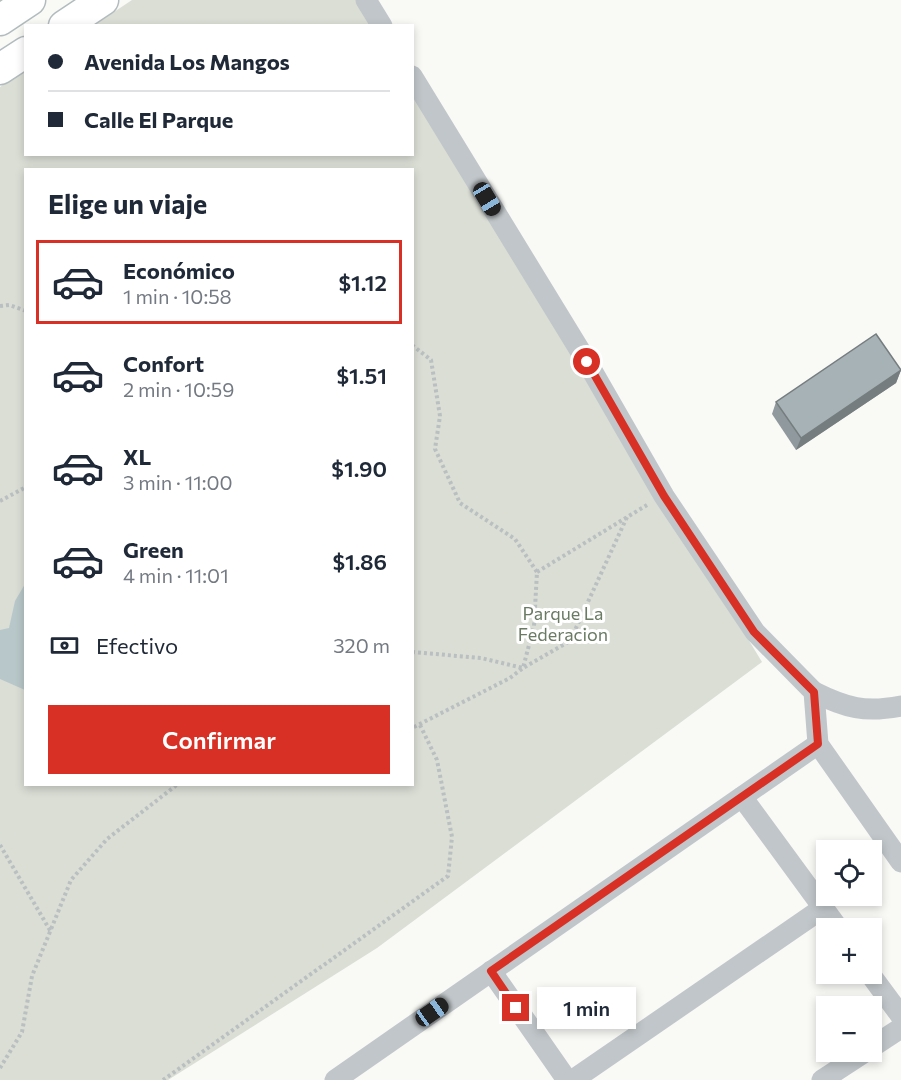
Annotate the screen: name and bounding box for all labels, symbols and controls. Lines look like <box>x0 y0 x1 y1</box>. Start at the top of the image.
text: Avenida Los Mangos <box>84 48 290 75</box>
text: Calle El Parque <box>84 106 233 133</box>
car <box>470 179 504 219</box>
text: Elige un viaje <box>48 187 207 220</box>
icon: car <box>51 255 105 309</box>
text: Económico <box>123 257 235 284</box>
text: $1.12 <box>339 269 387 296</box>
text: 1 min · 10:58 <box>123 284 232 308</box>
icon: car <box>51 348 105 402</box>
route start <box>573 348 600 375</box>
text: Confort <box>123 350 204 377</box>
text: $1.51 <box>337 362 387 389</box>
text: 2 min · 10:59 <box>123 377 234 401</box>
icon: car <box>51 441 105 495</box>
text: XL <box>123 443 151 470</box>
text: $1.90 <box>331 455 387 482</box>
text: 3 min · 11:00 <box>123 470 233 494</box>
icon: car <box>51 534 105 588</box>
text: Green <box>123 536 184 563</box>
text: $1.86 <box>332 548 387 575</box>
text: 4 min · 11:01 <box>123 563 229 587</box>
park label: Parque La Federacion <box>518 602 608 645</box>
icon: cash <box>48 629 81 662</box>
text: Efectivo <box>96 632 178 659</box>
text: 320 m <box>333 633 390 657</box>
button: Confirmar <box>48 705 390 774</box>
map controls <box>816 840 882 1062</box>
button: locate <box>816 840 882 906</box>
button: + <box>816 918 882 984</box>
callout: 1 min <box>537 987 636 1029</box>
car <box>412 994 452 1030</box>
route end <box>502 994 529 1021</box>
text: 1 min <box>563 996 610 1020</box>
button: − <box>816 996 882 1062</box>

